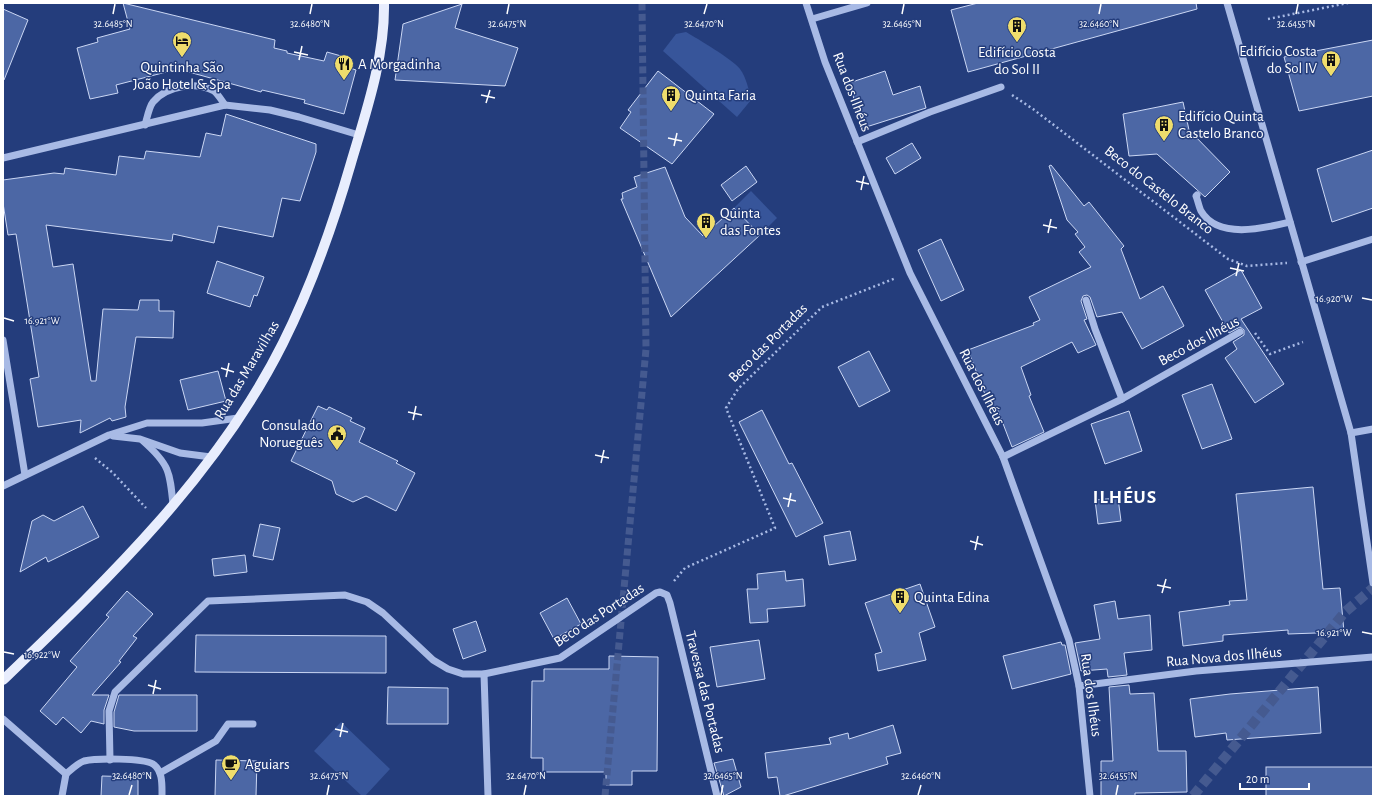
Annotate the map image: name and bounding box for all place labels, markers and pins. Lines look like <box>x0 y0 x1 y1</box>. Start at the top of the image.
building icon: Edifício Costa do Sol II <box>1006 15 1028 43</box>
hotel icon: Quintinha São João Hotel & Spa <box>171 30 193 58</box>
place label: Edifício Costa do Sol IV <box>1239 44 1318 76</box>
place label: Edifício Costa do Sol II <box>978 45 1056 77</box>
building icon: Edifício Costa do Sol IV <box>1320 49 1342 77</box>
restaurant icon: A Morgadinha <box>333 53 355 81</box>
place label: A Morgadinha <box>358 57 441 72</box>
place label: Quintinha São João Hotel & Spa <box>133 60 231 92</box>
building icon: Quinta Faria <box>660 84 682 112</box>
place label: Quinta Faria <box>685 88 756 103</box>
place label: Edifício Quinta Castelo Branco <box>1178 109 1264 141</box>
building icon: Edifício Quinta Castelo Branco <box>1153 114 1175 142</box>
place label: Quinta das Fontes <box>720 206 781 238</box>
building icon: Quinta das Fontes <box>695 211 717 239</box>
place label: Consulado Norueguês <box>259 418 323 450</box>
public building icon: Consulado Norueguês <box>326 423 348 451</box>
building icon: Quinta Edina <box>889 586 911 614</box>
place label: Quinta Edina <box>914 590 990 605</box>
cafe icon: Aguiars <box>220 753 242 781</box>
place label: Aguiars <box>245 757 289 772</box>

